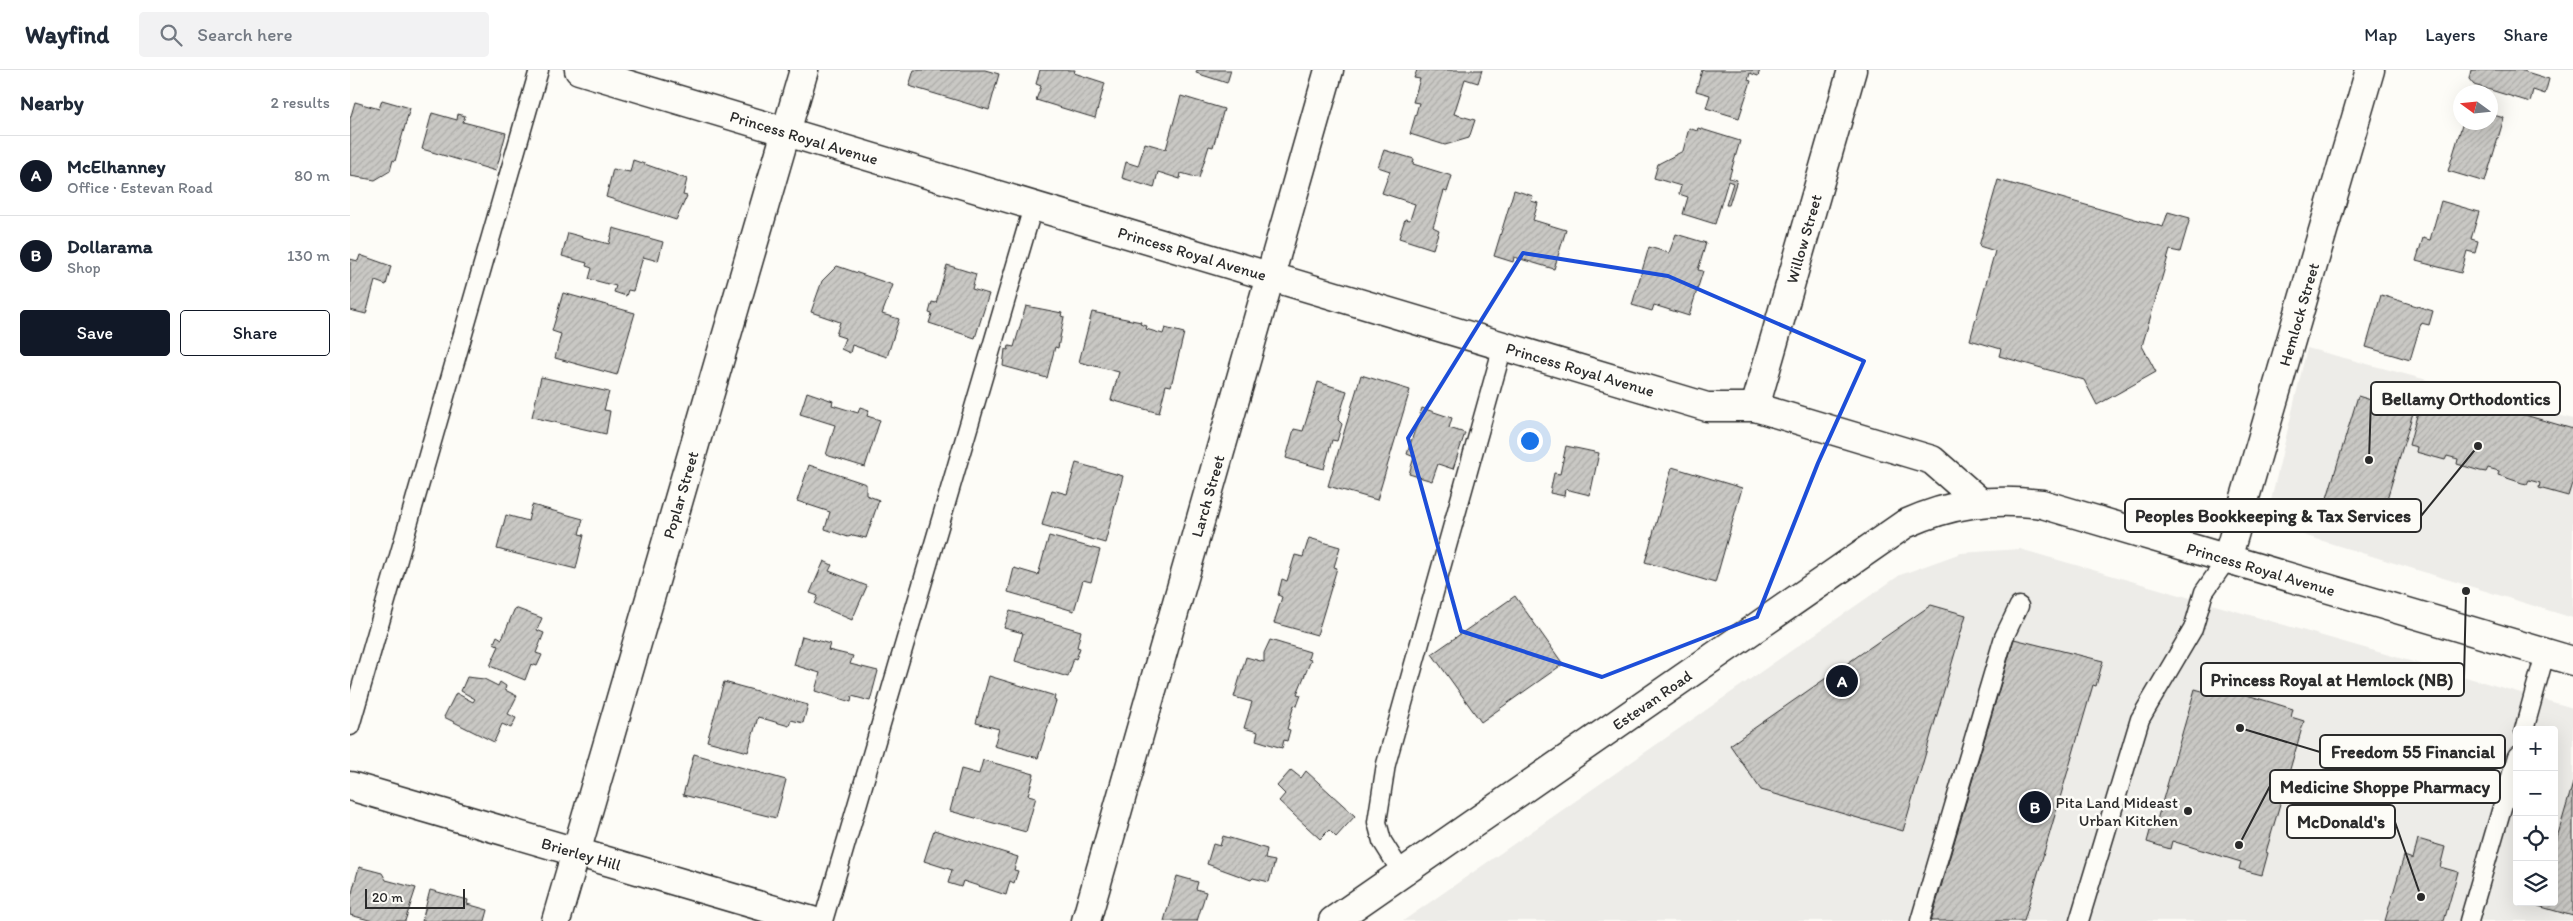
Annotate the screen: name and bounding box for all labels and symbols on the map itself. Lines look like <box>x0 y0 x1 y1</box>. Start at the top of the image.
north arrow <box>2453 85 2498 130</box>
street label: Princess Royal Avenue <box>728 106 881 168</box>
street label: Willow Street <box>1782 192 1825 286</box>
street label: Princess Royal Avenue <box>1116 222 1269 284</box>
street label: Hemlock Street <box>2274 260 2323 368</box>
street label: Princess Royal Avenue <box>1504 338 1657 400</box>
callout: Bellamy Orthodontics <box>2371 382 2560 415</box>
text: Bellamy Orthodontics <box>2381 388 2551 410</box>
your location <box>1517 428 1543 454</box>
street label: Poplar Street <box>658 449 702 541</box>
street label: Larch Street <box>1187 453 1228 539</box>
callout: Peoples Bookkeeping & Tax Services <box>2125 499 2421 532</box>
text: Peoples Bookkeeping & Tax Services <box>2135 505 2411 527</box>
street label: Princess Royal Avenue <box>2185 538 2337 600</box>
pin: A <box>1826 662 1858 700</box>
callout: Princess Royal at Hemlock (NB) <box>2201 663 2464 696</box>
street label: Estevan Road <box>1608 665 1695 734</box>
text: Princess Royal at Hemlock (NB) <box>2211 669 2454 691</box>
callout: Freedom 55 Financial <box>2320 735 2505 768</box>
text: Freedom 55 Financial <box>2331 741 2496 763</box>
callout: Medicine Shoppe Pharmacy <box>2270 770 2500 803</box>
text: Medicine Shoppe Pharmacy <box>2280 776 2491 798</box>
pin: B <box>2019 788 2051 826</box>
place label: Pita Land Mideast Urban Kitchen <box>2056 793 2178 830</box>
marker: Pita Land Mideast Urban Kitchen <box>2182 805 2194 817</box>
callout: McDonald's <box>2287 805 2395 838</box>
text: McDonald's <box>2297 811 2385 833</box>
street label: Brierley Hill <box>539 833 624 874</box>
scale bar <box>365 886 465 909</box>

